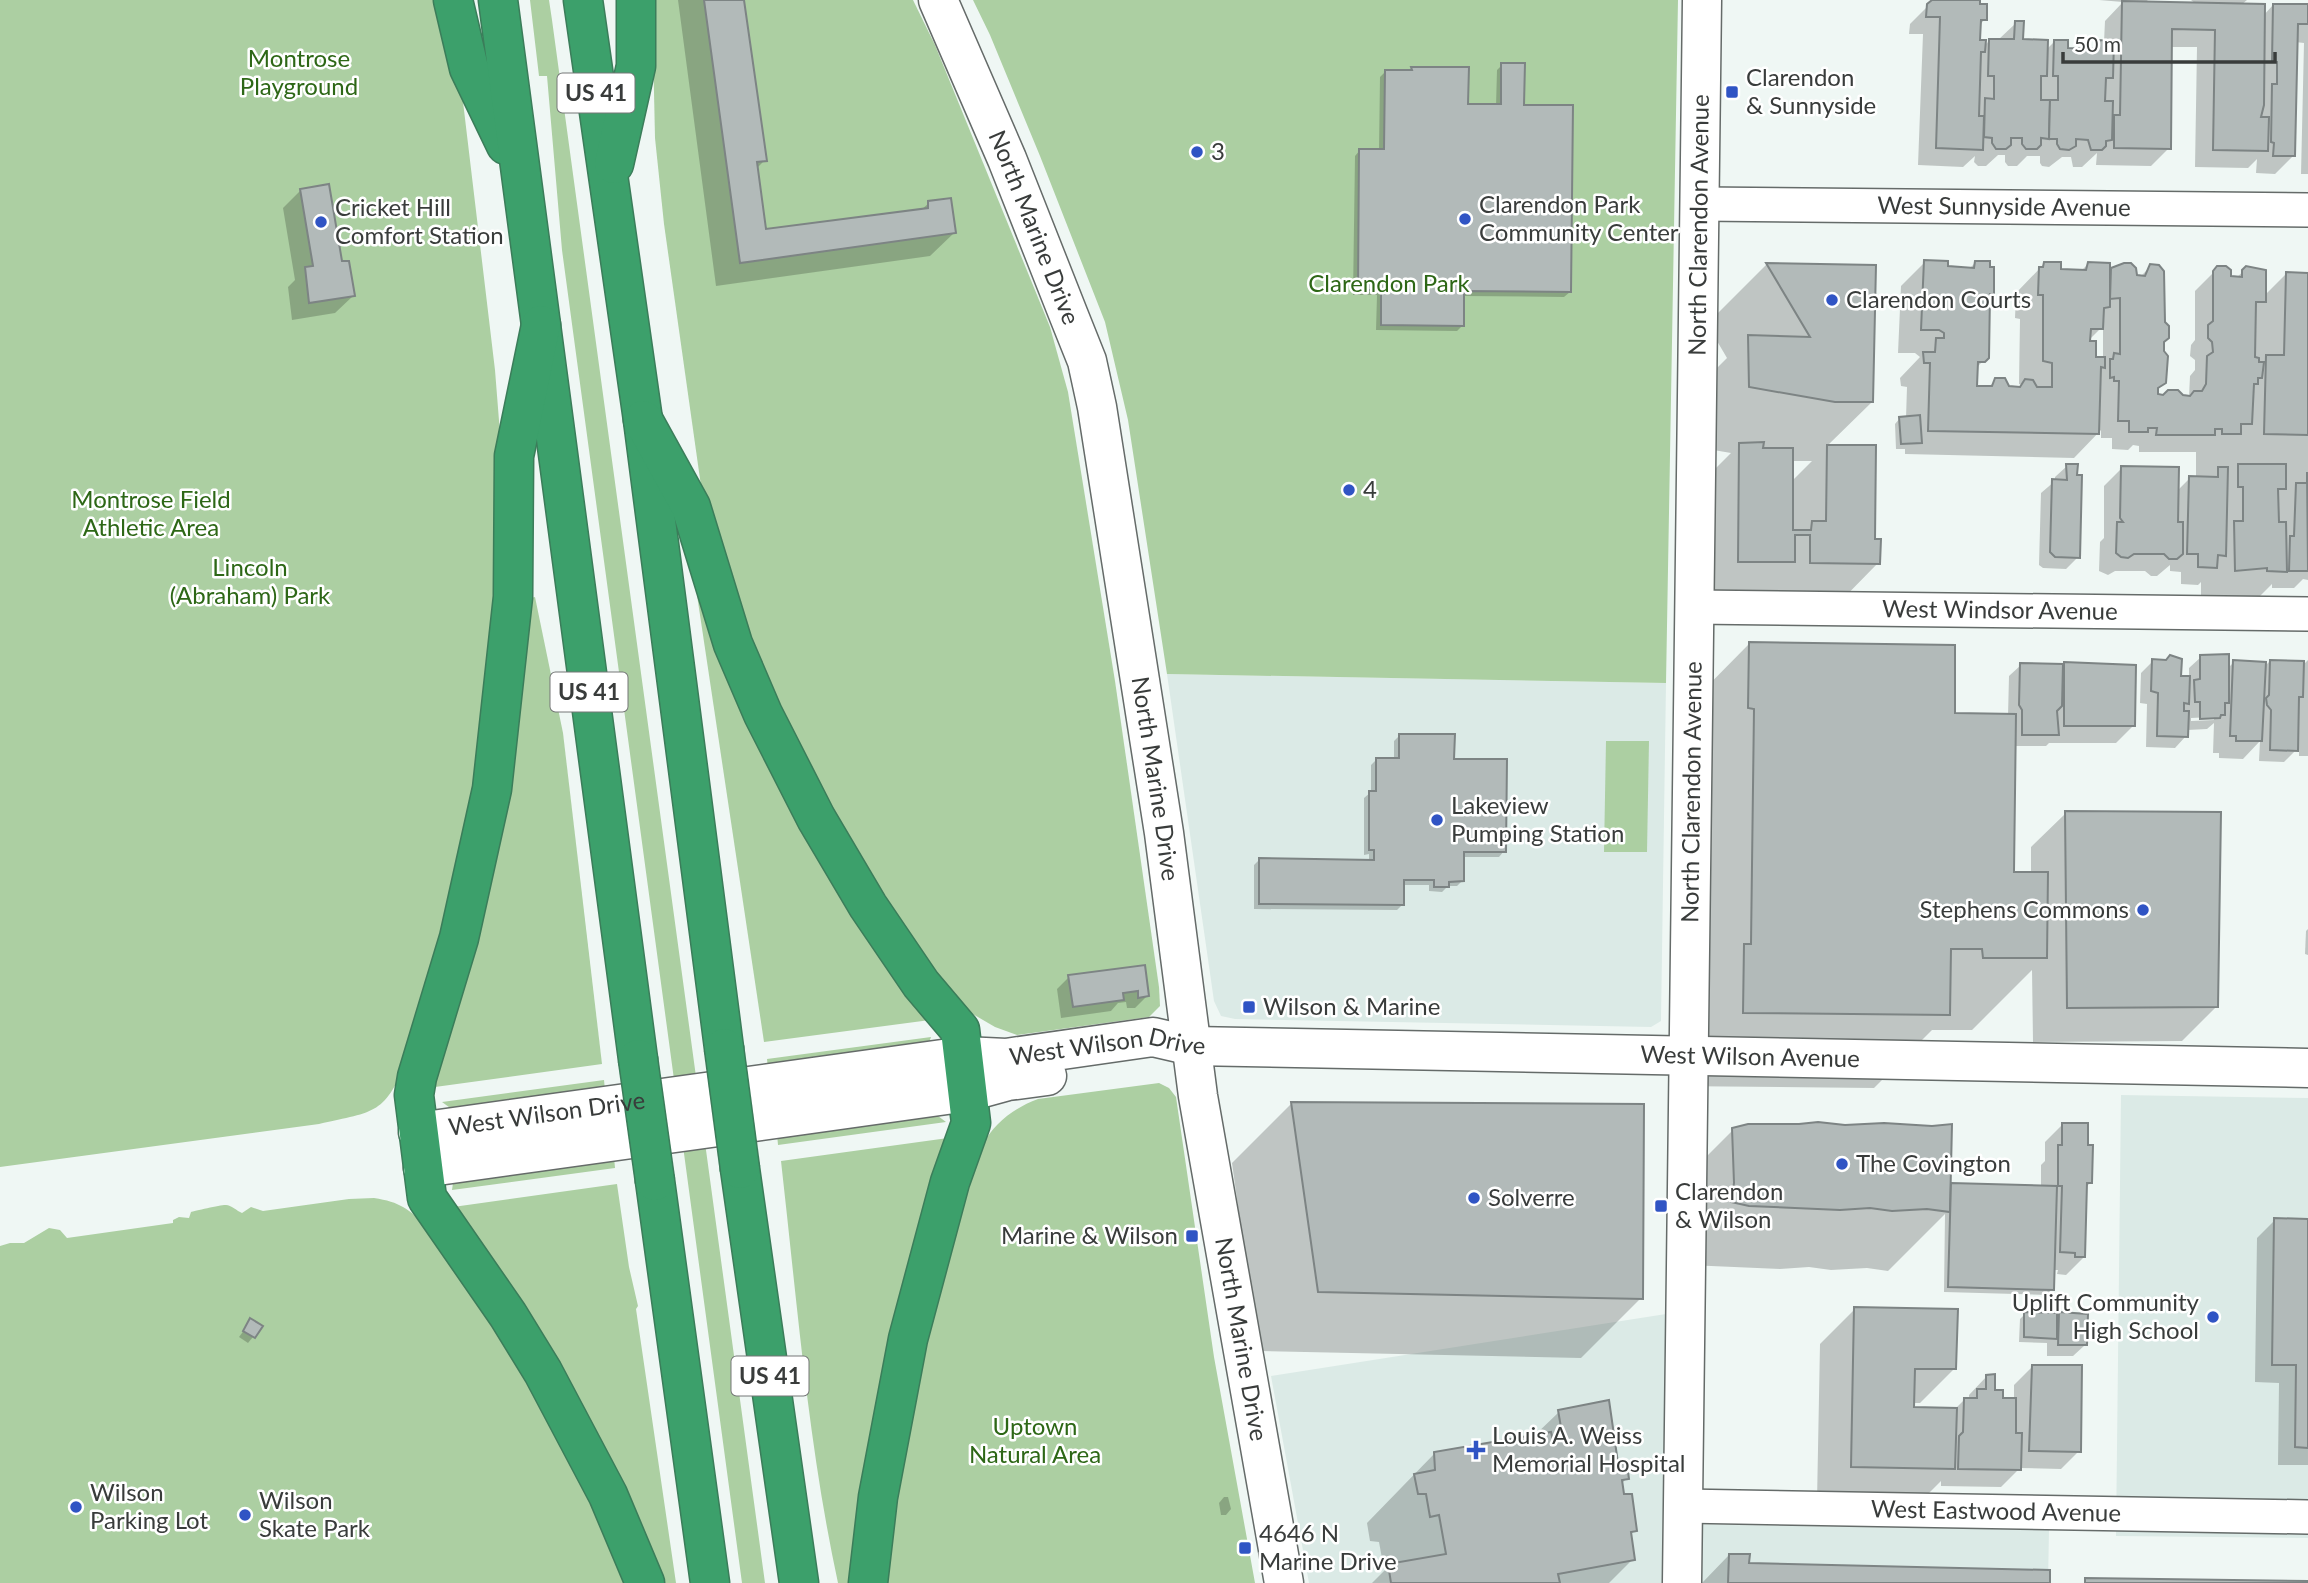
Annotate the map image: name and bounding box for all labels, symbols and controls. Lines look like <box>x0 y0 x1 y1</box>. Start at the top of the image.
scale bar <box>2063 21 2275 65</box>
text: 50 m <box>2074 31 2121 56</box>
park label: Montrose Playground <box>240 43 358 100</box>
place label: Clarendon & Sunnyside <box>1746 62 1876 119</box>
road number: US 41 <box>558 74 634 113</box>
marker: Clarendon & Sunnyside <box>1724 84 1740 100</box>
street label: North Clarendon Avenue <box>1682 94 1714 356</box>
street label: North Marine Drive <box>983 126 1087 328</box>
place label: 3 <box>1211 136 1225 165</box>
marker: 3 <box>1189 144 1205 160</box>
place label: Clarendon Park Community Center <box>1479 189 1679 246</box>
street label: West Sunnyside Avenue <box>1877 190 2131 221</box>
place label: Cricket Hill Comfort Station <box>335 192 504 249</box>
marker: Clarendon Park Community Center <box>1457 211 1473 227</box>
marker: Cricket Hill Comfort Station <box>313 214 329 230</box>
park label: Clarendon Park <box>1308 268 1471 297</box>
place label: Clarendon Courts <box>1846 284 2031 313</box>
marker: Clarendon Courts <box>1824 292 1840 308</box>
place label: 4 <box>1363 474 1377 503</box>
marker: 4 <box>1341 482 1357 498</box>
park label: Montrose Field Athletic Area <box>71 484 231 541</box>
park label: Lincoln (Abraham) Park <box>170 552 331 609</box>
street label: West Windsor Avenue <box>1882 593 2118 625</box>
street label: North Clarendon Avenue <box>1674 661 1707 923</box>
road number: US 41 <box>550 672 628 712</box>
street label: North Marine Drive <box>1127 674 1186 883</box>
place label: Lakeview Pumping Station <box>1451 790 1624 847</box>
marker: Lakeview Pumping Station <box>1429 812 1445 828</box>
place label: Stephens Commons <box>1920 894 2129 923</box>
marker: Stephens Commons <box>2135 902 2151 918</box>
place label: Wilson & Marine <box>1263 991 1440 1020</box>
marker: Wilson & Marine <box>1241 999 1257 1015</box>
street label: West Wilson Drive <box>1007 1021 1206 1070</box>
street label: West Wilson Avenue <box>1640 1039 1860 1072</box>
street label: West Wilson Drive <box>446 1085 647 1141</box>
place label: The Covington <box>1856 1148 2011 1177</box>
marker: The Covington <box>1834 1156 1850 1172</box>
place label: Clarendon & Wilson <box>1675 1176 1783 1233</box>
place label: Solverre <box>1488 1182 1575 1211</box>
marker: Solverre <box>1466 1190 1482 1206</box>
marker: Clarendon & Wilson <box>1653 1198 1669 1214</box>
place label: Marine & Wilson <box>1001 1220 1178 1249</box>
marker: Marine & Wilson <box>1184 1228 1200 1244</box>
street label: North Marine Drive <box>1210 1235 1275 1443</box>
place label: Uplift Community High School <box>2012 1287 2200 1344</box>
marker: Uplift Community High School <box>2205 1309 2221 1325</box>
road number: US 41 <box>732 1357 808 1396</box>
park label: Uptown Natural Area <box>969 1411 1101 1468</box>
place label: Louis A. Weiss Memorial Hospital <box>1492 1420 1686 1477</box>
marker: Louis A. Weiss Memorial Hospital <box>1466 1440 1486 1460</box>
place label: Wilson Parking Lot <box>90 1477 209 1534</box>
place label: Wilson Skate Park <box>259 1485 371 1542</box>
street label: West Eastwood Avenue <box>1871 1493 2121 1527</box>
marker: Wilson Parking Lot <box>68 1499 84 1515</box>
marker: Wilson Skate Park <box>237 1507 253 1523</box>
place label: 4646 N Marine Drive <box>1259 1518 1397 1575</box>
marker: 4646 N Marine Drive <box>1237 1540 1253 1556</box>

